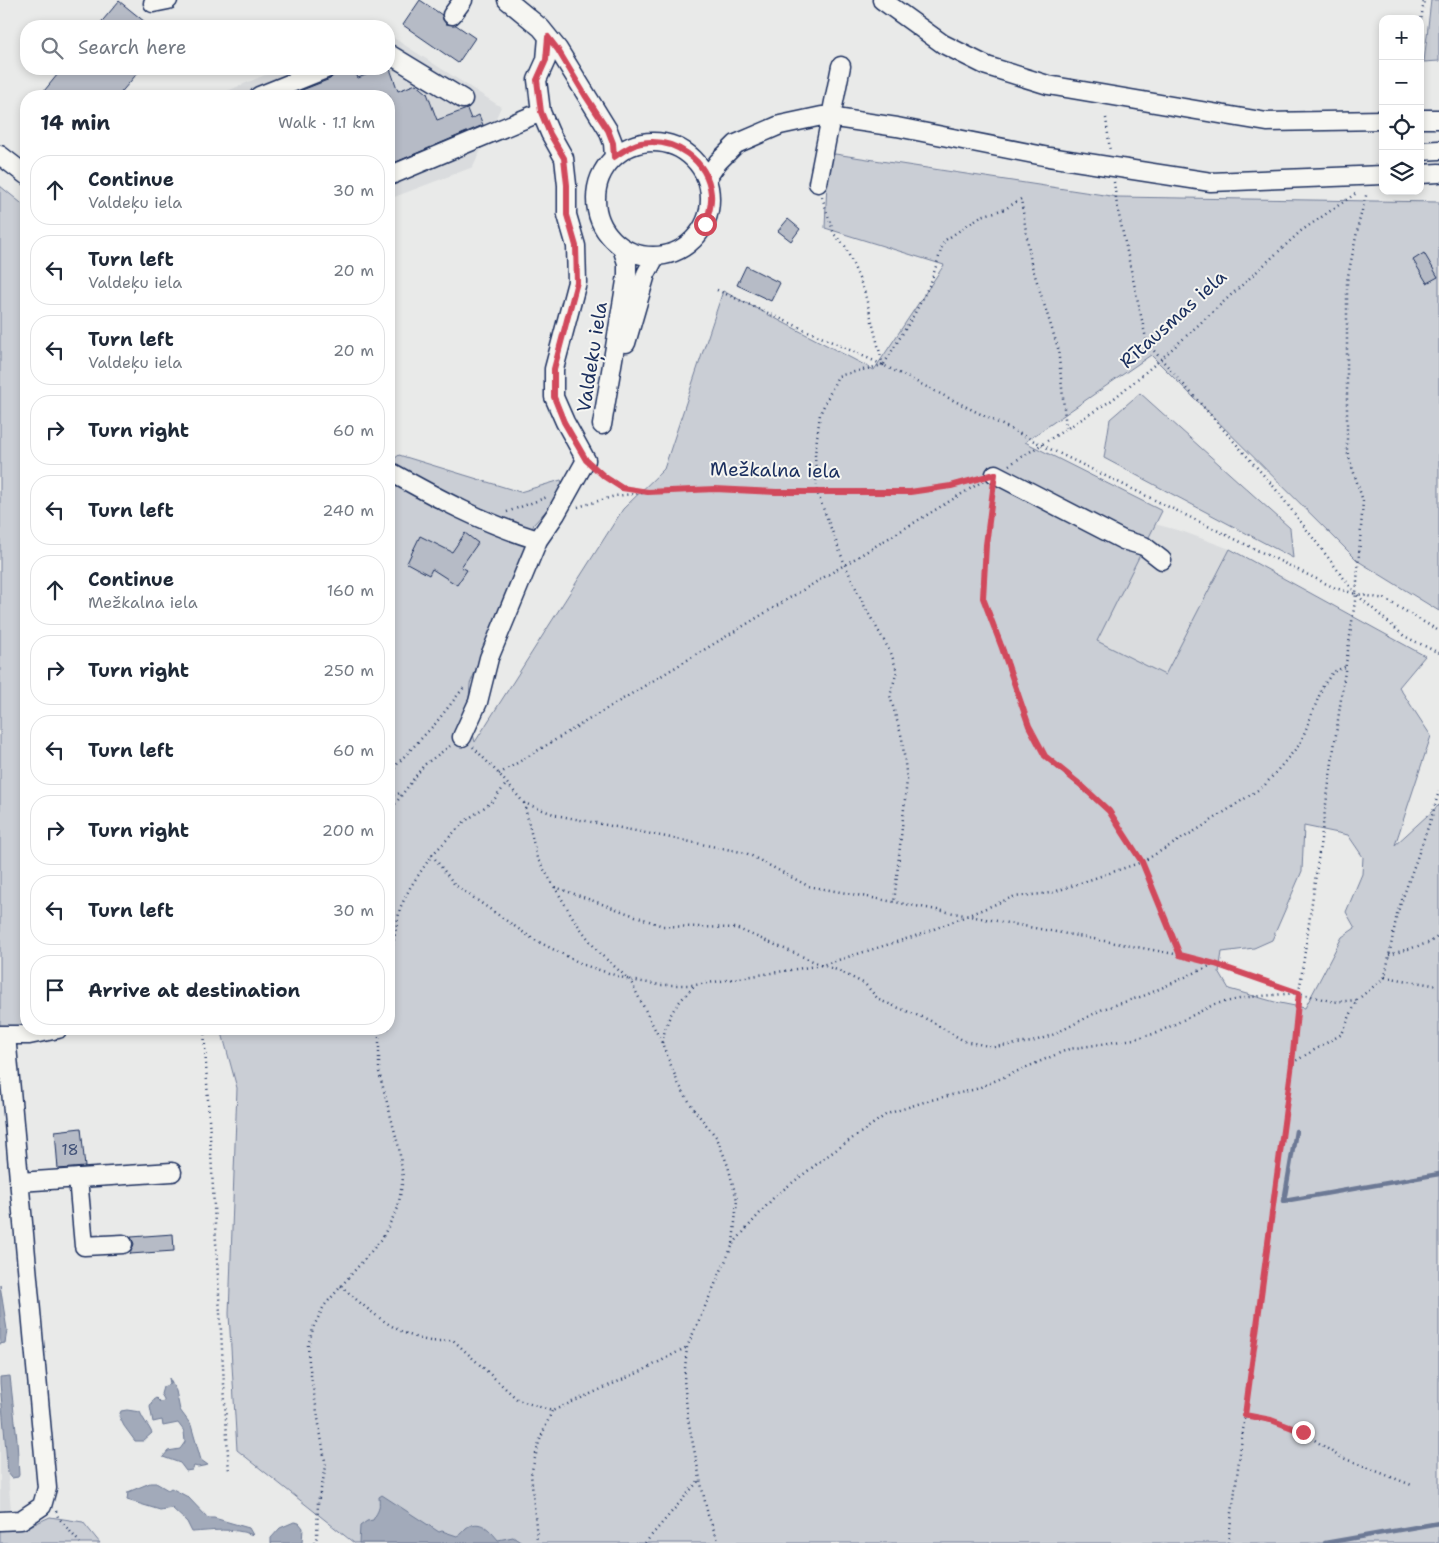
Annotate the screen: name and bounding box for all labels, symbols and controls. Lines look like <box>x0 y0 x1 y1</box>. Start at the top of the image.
map controls <box>1379 15 1424 195</box>
button: + <box>1379 15 1424 60</box>
search box <box>20 20 395 75</box>
icon: search <box>38 34 66 62</box>
text: Search here <box>78 35 187 60</box>
button: − <box>1379 60 1424 105</box>
button: locate <box>1379 105 1424 150</box>
text: 14 min <box>40 109 110 137</box>
text: Walk · 1.1 km <box>278 112 375 133</box>
button: layers <box>1379 150 1424 195</box>
text: Continue <box>88 167 174 192</box>
icon: ahead <box>41 176 69 204</box>
text: 30 m <box>333 180 374 201</box>
text: Valdeķu iela <box>88 192 182 213</box>
route start <box>694 213 717 236</box>
text: Turn left <box>88 247 174 272</box>
icon: left <box>41 256 69 284</box>
text: 20 m <box>333 260 374 281</box>
street label: Rītausmas iela <box>1114 264 1232 374</box>
text: Valdeķu iela <box>88 272 182 293</box>
street label: Valdeķu iela <box>571 300 614 414</box>
text: Turn left <box>88 327 174 352</box>
icon: left <box>41 336 69 364</box>
text: 20 m <box>333 340 374 361</box>
text: Valdeķu iela <box>88 352 182 373</box>
icon: right <box>41 416 69 444</box>
text: Turn right <box>88 418 189 443</box>
text: 60 m <box>333 420 374 441</box>
street label: Mežkalna iela <box>710 456 841 484</box>
icon: left <box>41 496 69 524</box>
text: Turn left <box>88 498 174 523</box>
text: 240 m <box>322 500 374 521</box>
text: Continue <box>88 567 174 592</box>
icon: ahead <box>41 576 69 604</box>
text: 160 m <box>327 580 374 601</box>
text: Mežkalna iela <box>88 592 198 613</box>
icon: right <box>41 656 69 684</box>
text: Turn right <box>88 658 189 683</box>
text: 250 m <box>323 660 374 681</box>
icon: left <box>41 736 69 764</box>
text: Turn left <box>88 738 174 763</box>
text: 60 m <box>333 740 374 761</box>
icon: right <box>41 816 69 844</box>
text: Turn right <box>88 818 189 843</box>
text: 200 m <box>322 820 374 841</box>
icon: left <box>41 896 69 924</box>
text: Turn left <box>88 898 174 923</box>
text: 30 m <box>333 900 374 921</box>
icon: arrive <box>41 976 69 1004</box>
text: Arrive at destination <box>88 978 300 1003</box>
house number: 18 <box>61 1139 79 1160</box>
route end <box>1292 1421 1315 1444</box>

